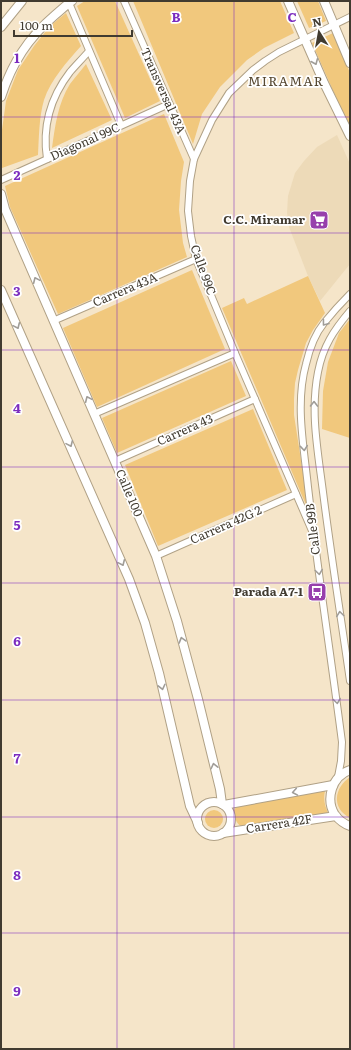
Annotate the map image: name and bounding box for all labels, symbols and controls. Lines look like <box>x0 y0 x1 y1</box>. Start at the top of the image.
text: B <box>172 7 181 26</box>
text: C <box>287 7 297 26</box>
scale bar <box>14 12 132 38</box>
north arrow <box>299 12 339 52</box>
text: N <box>311 12 323 30</box>
text: 100 m <box>20 16 53 34</box>
street label: Transversal 43A <box>137 45 191 137</box>
text: 1 <box>14 48 20 67</box>
one-way arrow <box>310 58 318 66</box>
district label: MIRAMAR <box>248 71 324 90</box>
street label: Diagonal 99C <box>47 118 122 165</box>
text: 2 <box>14 165 21 184</box>
supermarket icon: C.C. Miramar <box>308 209 330 231</box>
place label: C.C. Miramar <box>223 210 305 228</box>
street label: Calle 99C <box>187 242 221 297</box>
street label: Carrera 43A <box>90 267 160 311</box>
one-way arrow <box>33 277 41 285</box>
text: 3 <box>13 281 21 300</box>
one-way arrow <box>322 319 329 326</box>
one-way arrow <box>12 321 20 329</box>
one-way arrow <box>85 396 93 404</box>
text: 4 <box>13 398 21 417</box>
one-way arrow <box>310 401 319 407</box>
street label: Carrera 43 <box>154 409 215 449</box>
one-way arrow <box>65 441 73 448</box>
one-way arrow <box>299 445 308 451</box>
street label: Calle 100 <box>112 466 148 519</box>
street label: Carrera 42G 2 <box>187 500 264 548</box>
street label: Calle 99B <box>300 502 324 556</box>
text: 5 <box>13 515 21 534</box>
one-way arrow <box>118 560 126 567</box>
one-way arrow <box>314 569 323 575</box>
bus stop icon: Parada A7-1 <box>306 581 328 603</box>
place label: Parada A7-1 <box>234 582 303 600</box>
one-way arrow <box>336 611 345 617</box>
text: 6 <box>13 631 21 650</box>
one-way arrow <box>178 637 187 644</box>
one-way arrow <box>158 684 166 690</box>
one-way arrow <box>332 698 341 704</box>
text: 7 <box>13 748 21 767</box>
one-way arrow <box>211 762 219 769</box>
one-way arrow <box>291 787 298 796</box>
street label: Carrera 42F <box>245 809 313 837</box>
text: 8 <box>13 865 21 884</box>
text: 9 <box>13 981 21 1000</box>

